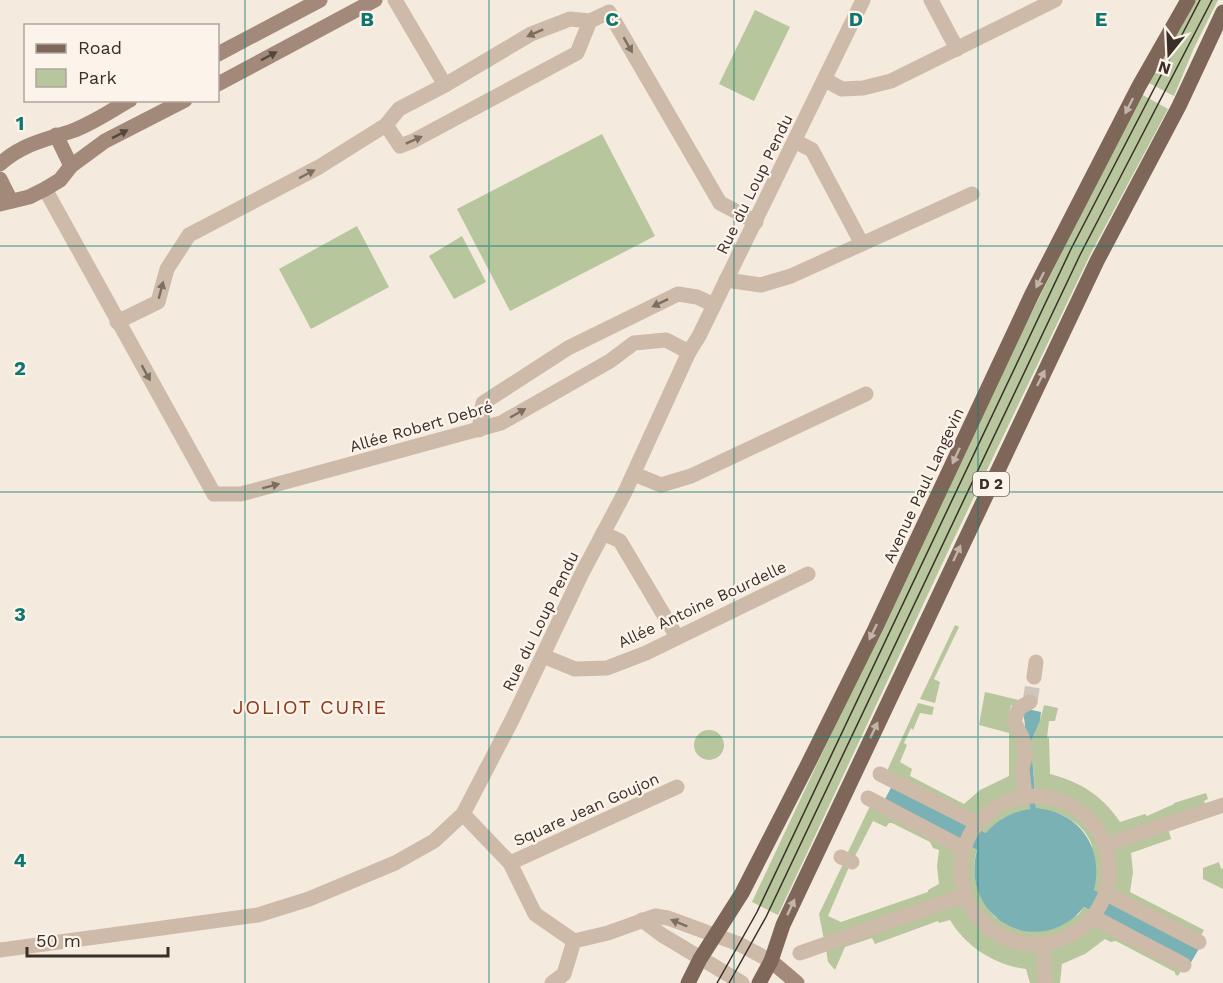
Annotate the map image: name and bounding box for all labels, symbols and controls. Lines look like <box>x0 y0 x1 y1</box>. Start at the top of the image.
text: B <box>360 7 374 31</box>
text: C <box>605 7 619 31</box>
text: D <box>849 7 863 31</box>
text: E <box>1095 7 1107 31</box>
legend <box>24 24 219 102</box>
north arrow <box>1139 24 1199 84</box>
one-way arrow <box>526 29 543 38</box>
text: Road <box>78 37 122 58</box>
one-way arrow <box>622 37 633 53</box>
one-way arrow <box>261 51 278 61</box>
text: N <box>1156 57 1173 79</box>
text: Park <box>78 67 117 88</box>
one-way arrow <box>1124 98 1134 115</box>
text: 1 <box>16 111 24 135</box>
street label: Rue du Loup Pendu <box>712 111 797 257</box>
one-way arrow <box>111 129 128 139</box>
one-way arrow <box>406 135 424 145</box>
one-way arrow <box>299 169 316 179</box>
one-way arrow <box>1035 271 1044 288</box>
one-way arrow <box>157 280 167 299</box>
one-way arrow <box>651 298 668 308</box>
text: 2 <box>14 356 26 380</box>
one-way arrow <box>141 365 151 382</box>
one-way arrow <box>1037 369 1046 386</box>
street label: Allée Robert Debré <box>347 397 495 456</box>
street label: Avenue Paul Langevin <box>879 405 968 566</box>
one-way arrow <box>510 409 527 419</box>
one-way arrow <box>952 447 961 464</box>
road number: D 2 <box>973 472 1009 496</box>
one-way arrow <box>262 480 281 490</box>
one-way arrow <box>953 545 962 562</box>
street label: Rue du Loup Pendu <box>498 548 583 694</box>
street label: Allée Antoine Bourdelle <box>615 557 789 652</box>
text: 3 <box>14 602 26 626</box>
one-way arrow <box>869 624 878 641</box>
district label: JOLIOT CURIE <box>233 695 387 719</box>
one-way arrow <box>870 722 879 739</box>
street label: Square Jean Goujon <box>511 769 662 850</box>
text: 4 <box>14 848 27 872</box>
one-way arrow <box>787 898 796 915</box>
one-way arrow <box>670 918 688 927</box>
scale bar <box>27 920 168 958</box>
text: 50 m <box>36 930 81 951</box>

